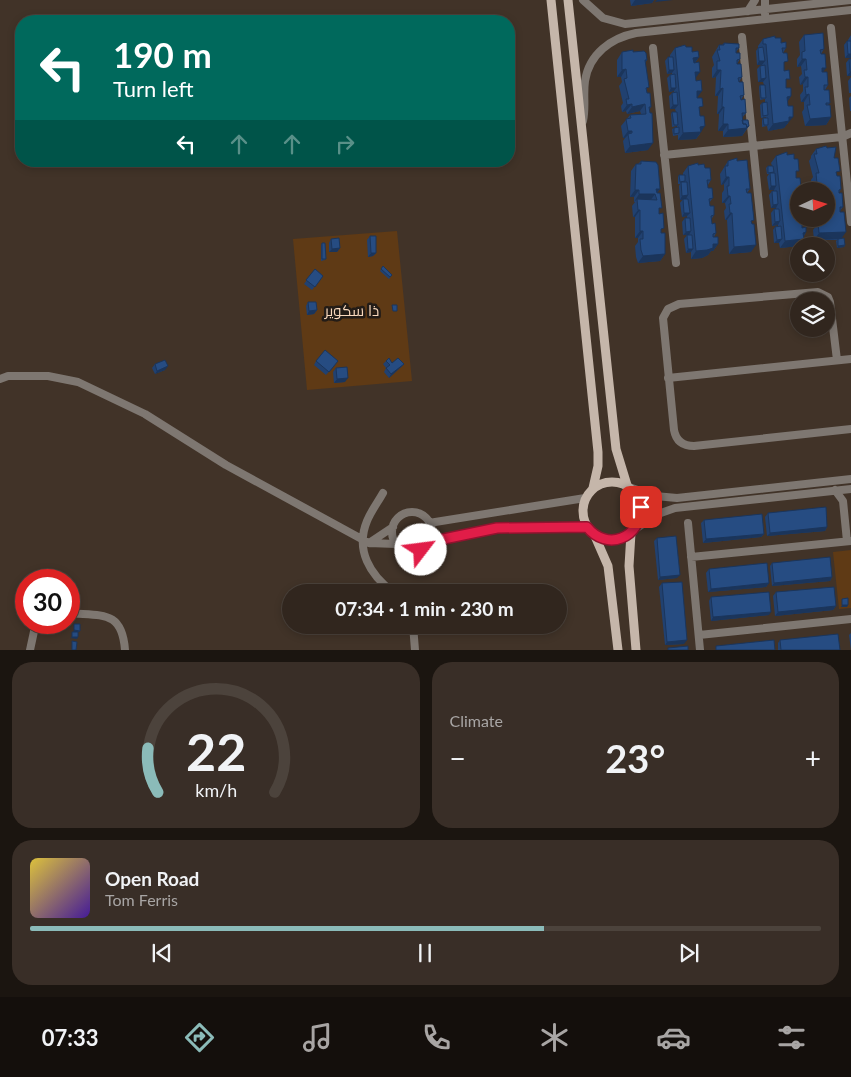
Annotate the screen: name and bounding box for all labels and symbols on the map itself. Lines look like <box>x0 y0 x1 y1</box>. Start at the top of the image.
north arrow <box>790 182 835 228</box>
park label: ذا سكوير <box>324 301 379 320</box>
pin <box>620 486 662 528</box>
position arrow <box>394 523 446 575</box>
speed limit sign: 30 <box>15 569 80 634</box>

